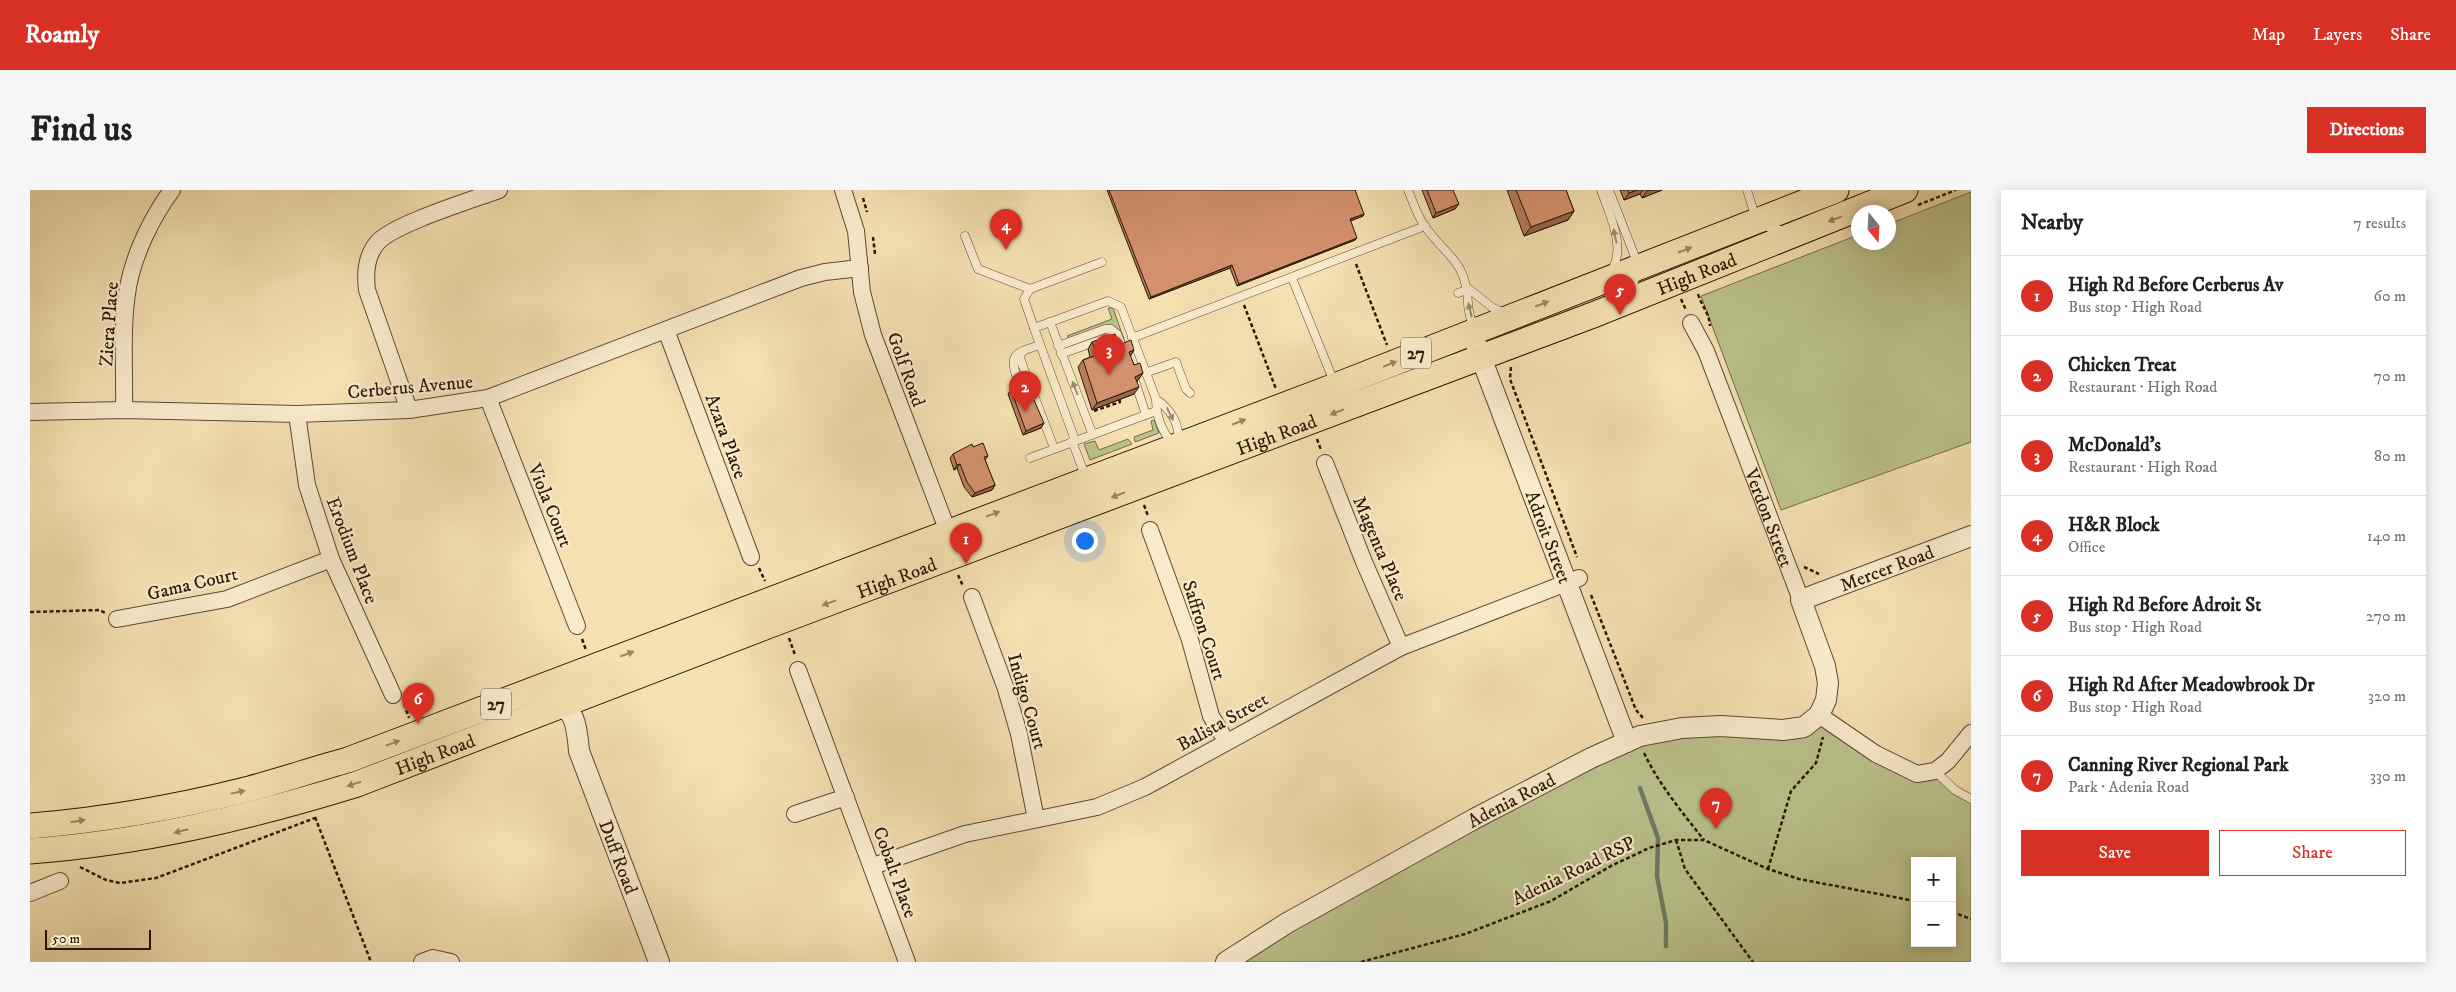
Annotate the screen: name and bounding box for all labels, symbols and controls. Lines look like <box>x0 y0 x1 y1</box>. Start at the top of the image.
text: Roamly <box>25 20 99 50</box>
text: Map <box>2252 24 2285 46</box>
text: Layers <box>2313 24 2362 46</box>
text: Share <box>2390 24 2431 46</box>
button: Directions <box>2307 107 2426 153</box>
text: Find us <box>30 108 132 152</box>
north arrow <box>1851 205 1896 250</box>
pin: 4 <box>990 209 1022 250</box>
text: Nearby <box>2021 210 2083 236</box>
text: 7 results <box>2353 213 2406 233</box>
one-way arrow <box>1827 215 1842 223</box>
one-way arrow <box>1611 229 1619 244</box>
one-way arrow <box>1678 246 1693 254</box>
street label: High Road <box>1654 249 1741 301</box>
pin: 5 <box>1604 274 1636 315</box>
text: High Rd Before Cerberus Av <box>2068 274 2283 297</box>
street label: Ziera Place <box>95 281 124 367</box>
text: 1 <box>2034 286 2040 306</box>
text: 60 m <box>2374 286 2406 306</box>
text: Bus stop · High Road <box>2068 297 2202 317</box>
one-way arrow <box>1534 300 1549 307</box>
one-way arrow <box>1466 303 1474 318</box>
street label: Golf Road <box>882 329 930 410</box>
pin: 3 <box>1093 334 1125 375</box>
road number: 27 <box>1401 338 1431 368</box>
text: Chicken Treat <box>2068 354 2176 377</box>
one-way arrow <box>1383 359 1398 367</box>
text: 2 <box>2033 366 2041 386</box>
text: 70 m <box>2374 366 2406 386</box>
street label: Cerberus Avenue <box>346 371 474 404</box>
pin: 2 <box>1009 371 1041 412</box>
text: Restaurant · High Road <box>2068 377 2217 397</box>
one-way arrow <box>1070 381 1078 395</box>
street label: Azara Place <box>700 391 752 482</box>
one-way arrow <box>1167 407 1175 421</box>
one-way arrow <box>1329 408 1344 416</box>
street label: High Road <box>1234 410 1320 461</box>
one-way arrow <box>1232 418 1246 426</box>
text: McDonald's <box>2068 434 2161 457</box>
text: 3 <box>2034 446 2040 466</box>
text: 80 m <box>2374 446 2406 466</box>
text: Restaurant · High Road <box>2068 457 2217 477</box>
street label: Viola Court <box>522 460 577 551</box>
street label: Verdon Street <box>1739 465 1797 571</box>
street label: Adroit Street <box>1520 487 1576 587</box>
one-way arrow <box>1110 491 1125 499</box>
street label: Magenta Place <box>1347 493 1412 604</box>
street label: Erodium Place <box>321 494 383 607</box>
one-way arrow <box>986 510 1001 517</box>
text: H&R Block <box>2068 514 2160 537</box>
pin: 1 <box>950 523 982 564</box>
text: 4 <box>2032 526 2042 546</box>
text: 140 m <box>2367 526 2406 546</box>
your location <box>1072 528 1098 554</box>
text: Office <box>2068 537 2105 557</box>
street label: Mercer Road <box>1837 541 1938 597</box>
street label: High Road <box>854 553 940 604</box>
street label: Gama Court <box>145 563 240 606</box>
street label: Saffron Court <box>1177 578 1230 683</box>
text: High Rd Before Adroit St <box>2068 594 2261 617</box>
one-way arrow <box>821 599 836 607</box>
text: 5 <box>2033 606 2041 626</box>
text: 270 m <box>2366 606 2406 626</box>
text: Bus stop · High Road <box>2068 617 2202 637</box>
one-way arrow <box>620 650 635 658</box>
street label: Indigo Court <box>1002 651 1051 752</box>
text: High Rd After Meadowbrook Dr <box>2068 674 2314 697</box>
pin: 6 <box>402 683 434 724</box>
text: 6 <box>2033 686 2041 706</box>
text: 320 m <box>2368 686 2406 706</box>
road number: 27 <box>481 688 511 720</box>
street label: Balista Street <box>1173 688 1272 757</box>
text: Bus stop · High Road <box>2068 697 2202 717</box>
street label: High Road <box>392 729 479 781</box>
one-way arrow <box>386 739 401 747</box>
text: Canning River Regional Park <box>2068 754 2289 777</box>
text: 7 <box>2033 766 2041 786</box>
text: 330 m <box>2370 766 2406 786</box>
street label: Adenia Road <box>1464 768 1560 833</box>
text: Park · Adenia Road <box>2068 777 2189 797</box>
one-way arrow <box>347 781 362 789</box>
one-way arrow <box>231 788 246 796</box>
pin: 7 <box>1700 788 1732 829</box>
one-way arrow <box>71 817 87 825</box>
street label: Duff Road <box>593 817 642 898</box>
street label: Cobalt Place <box>867 824 922 921</box>
one-way arrow <box>173 827 188 835</box>
button: Save <box>2021 830 2209 876</box>
button: Share <box>2219 830 2406 876</box>
street label: Adenia Road RSP <box>1509 832 1639 911</box>
map controls <box>1911 857 1956 947</box>
button: + <box>1911 857 1956 902</box>
button: − <box>1911 902 1956 947</box>
scale bar <box>45 927 151 950</box>
text: 50 m <box>52 930 80 948</box>

